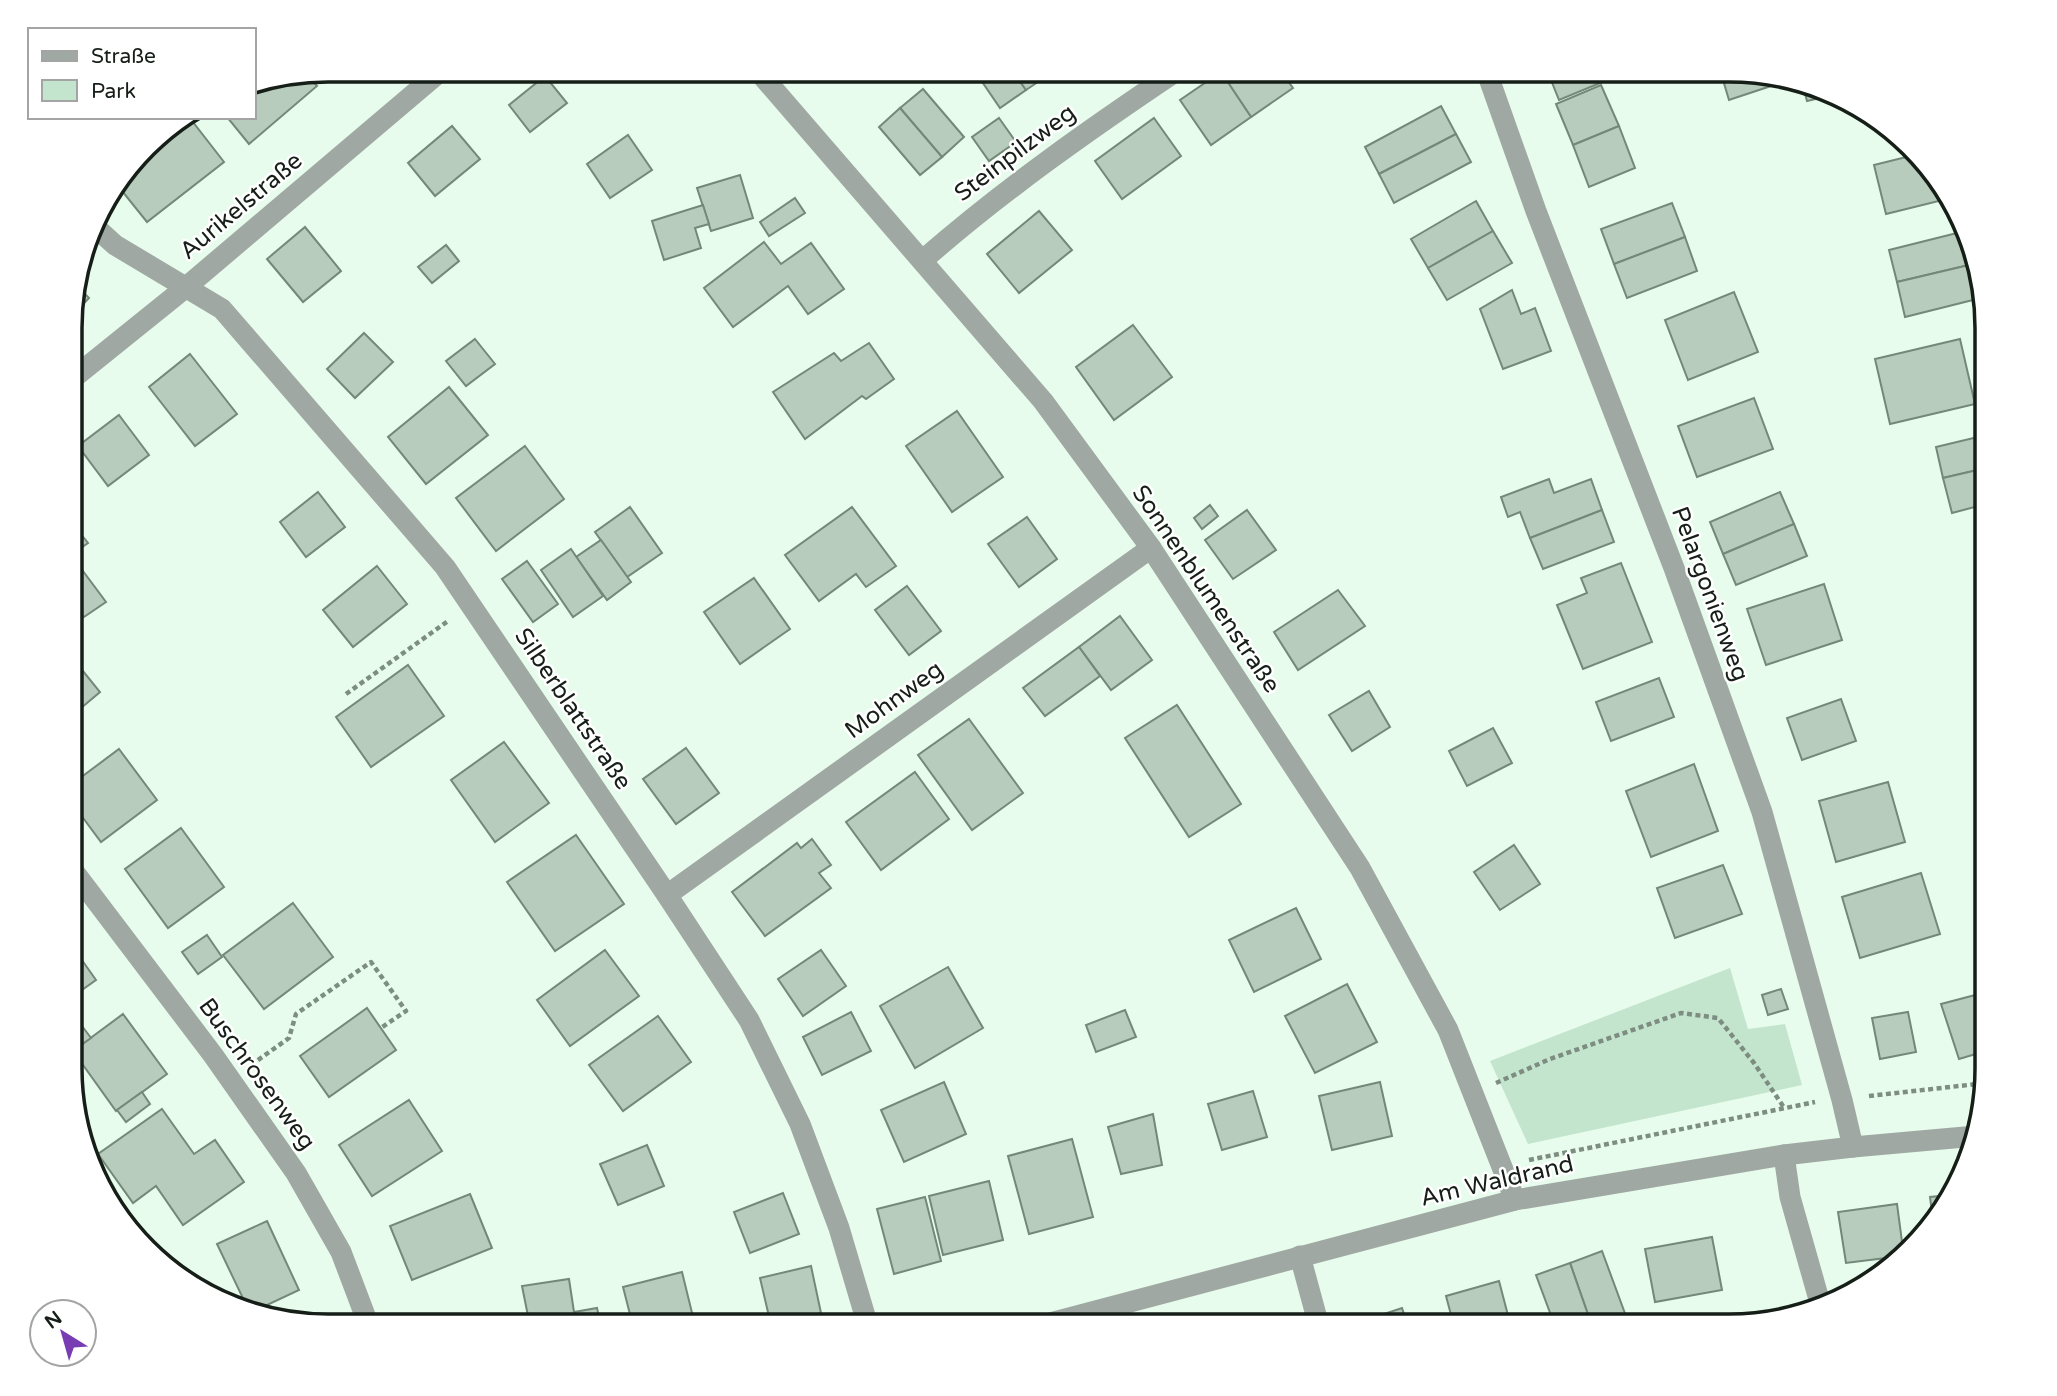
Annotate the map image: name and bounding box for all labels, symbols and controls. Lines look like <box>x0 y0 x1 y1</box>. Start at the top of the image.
legend <box>28 28 256 119</box>
text: Straße <box>91 44 156 69</box>
text: Park <box>91 79 136 104</box>
street label: Steinpilzweg <box>949 98 1081 208</box>
street label: Aurikelstraße <box>174 146 308 266</box>
street label: Sonnenblumenstraße <box>1126 480 1286 698</box>
street label: Pelargonienweg <box>1665 503 1755 685</box>
street label: Silberblattstraße <box>508 623 638 795</box>
street label: Mohnweg <box>839 655 949 745</box>
street label: Buschrosenweg <box>192 992 322 1156</box>
street label: Am Waldrand <box>1418 1149 1576 1213</box>
north arrow <box>28 1298 98 1368</box>
text: N <box>41 1307 66 1334</box>

